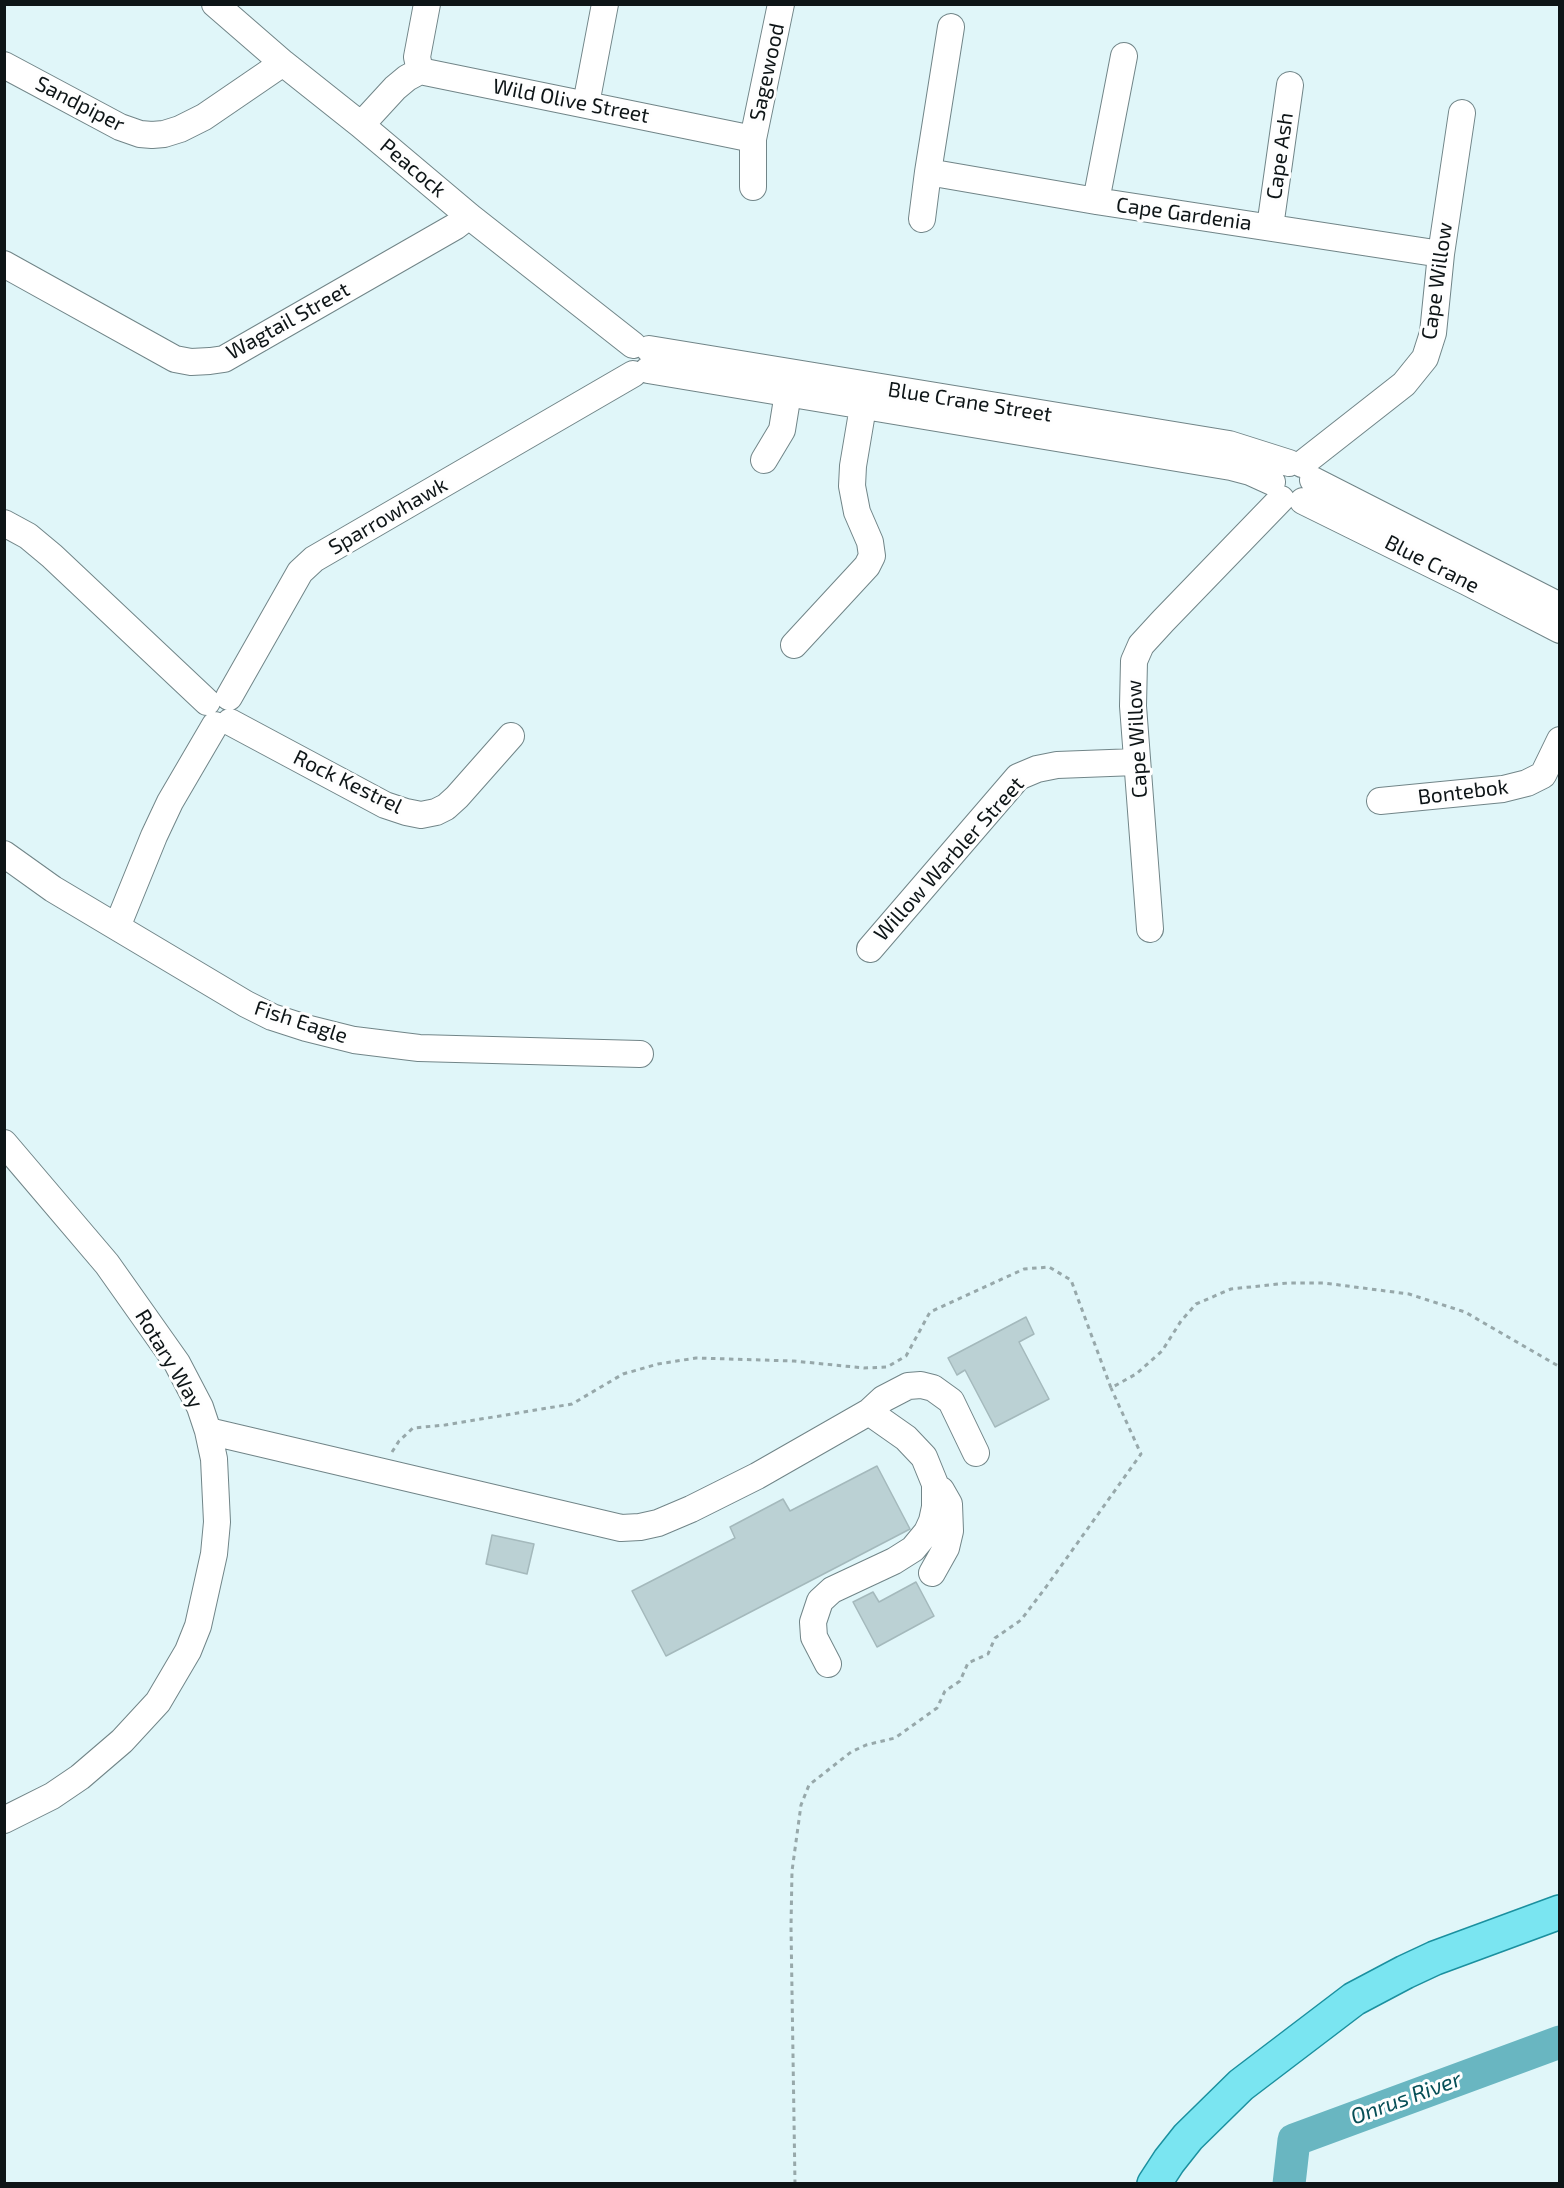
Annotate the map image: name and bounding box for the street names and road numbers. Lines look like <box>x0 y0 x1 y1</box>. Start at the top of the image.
street label: Sagewood <box>744 21 790 123</box>
street label: Sandpiper <box>31 71 129 137</box>
street label: Wild Olive Street <box>491 73 651 129</box>
street label: Cape Ash <box>1261 111 1299 201</box>
street label: Peacock <box>375 133 451 203</box>
street label: Cape Gardenia <box>1115 192 1253 236</box>
street label: Cape Willow <box>1416 221 1458 341</box>
street label: Wagtail Street <box>222 277 354 365</box>
street label: Blue Crane Street <box>886 377 1054 427</box>
street label: Sparrowhawk <box>324 472 452 560</box>
street label: Blue Crane <box>1381 529 1483 599</box>
street label: Cape Willow <box>1121 679 1153 799</box>
street label: Rock Kestrel <box>289 745 407 819</box>
street label: Willow Warbler Street <box>869 772 1029 946</box>
street label: Bontebok <box>1416 774 1510 810</box>
street label: Fish Eagle <box>251 995 351 1049</box>
street label: Rotary Way <box>130 1305 208 1413</box>

